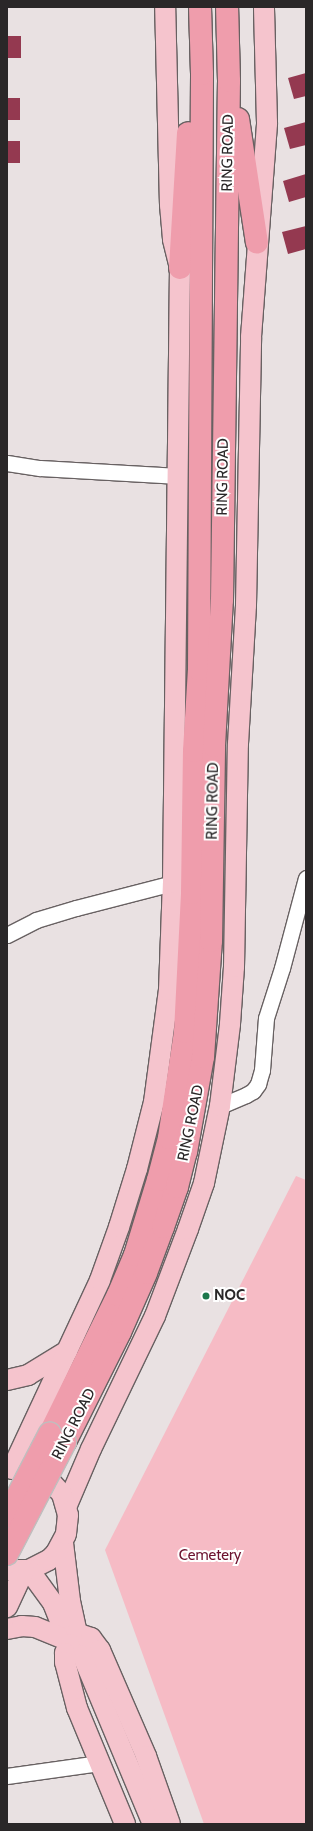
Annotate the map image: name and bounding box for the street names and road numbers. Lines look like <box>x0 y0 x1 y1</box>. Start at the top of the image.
street label: RING ROAD <box>218 114 238 192</box>
street label: RING ROAD <box>213 438 233 516</box>
street label: RING ROAD <box>203 762 223 840</box>
street label: RING ROAD <box>174 1083 208 1163</box>
street label: RING ROAD <box>48 1385 100 1463</box>

